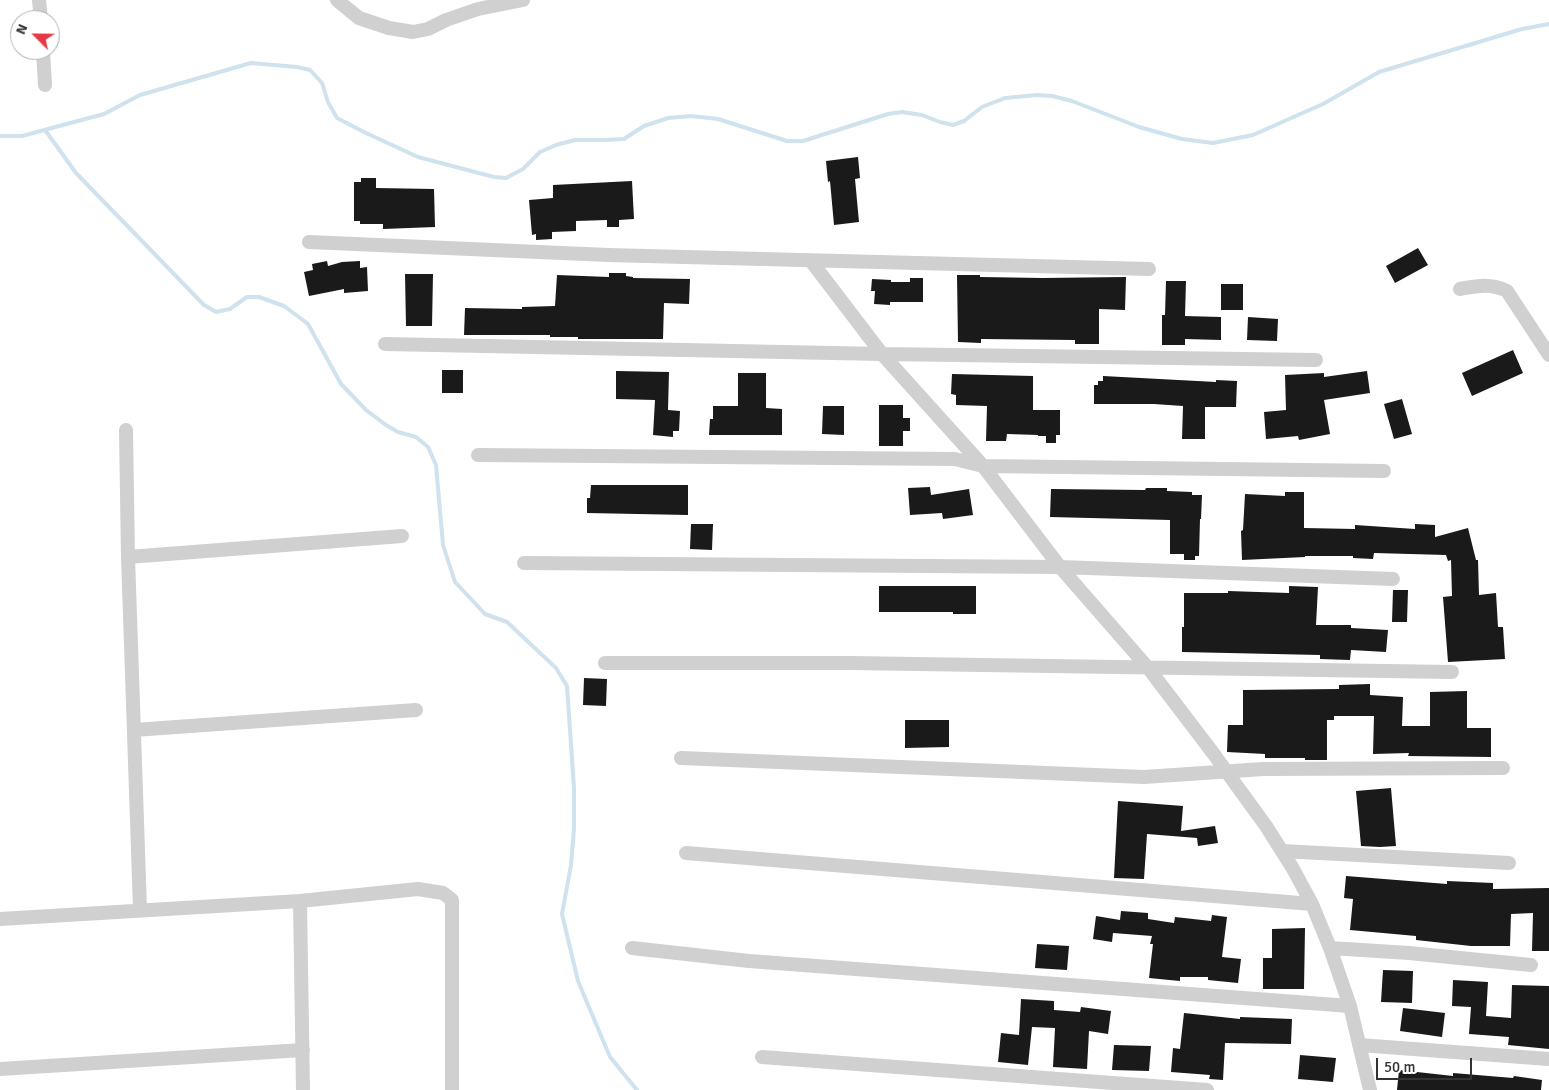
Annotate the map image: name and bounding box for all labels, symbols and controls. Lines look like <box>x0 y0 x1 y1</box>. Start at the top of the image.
north arrow <box>10 10 60 60</box>
text: N <box>12 22 31 37</box>
scale bar <box>1379 1048 1475 1080</box>
text: 50 m <box>1384 1058 1415 1076</box>

